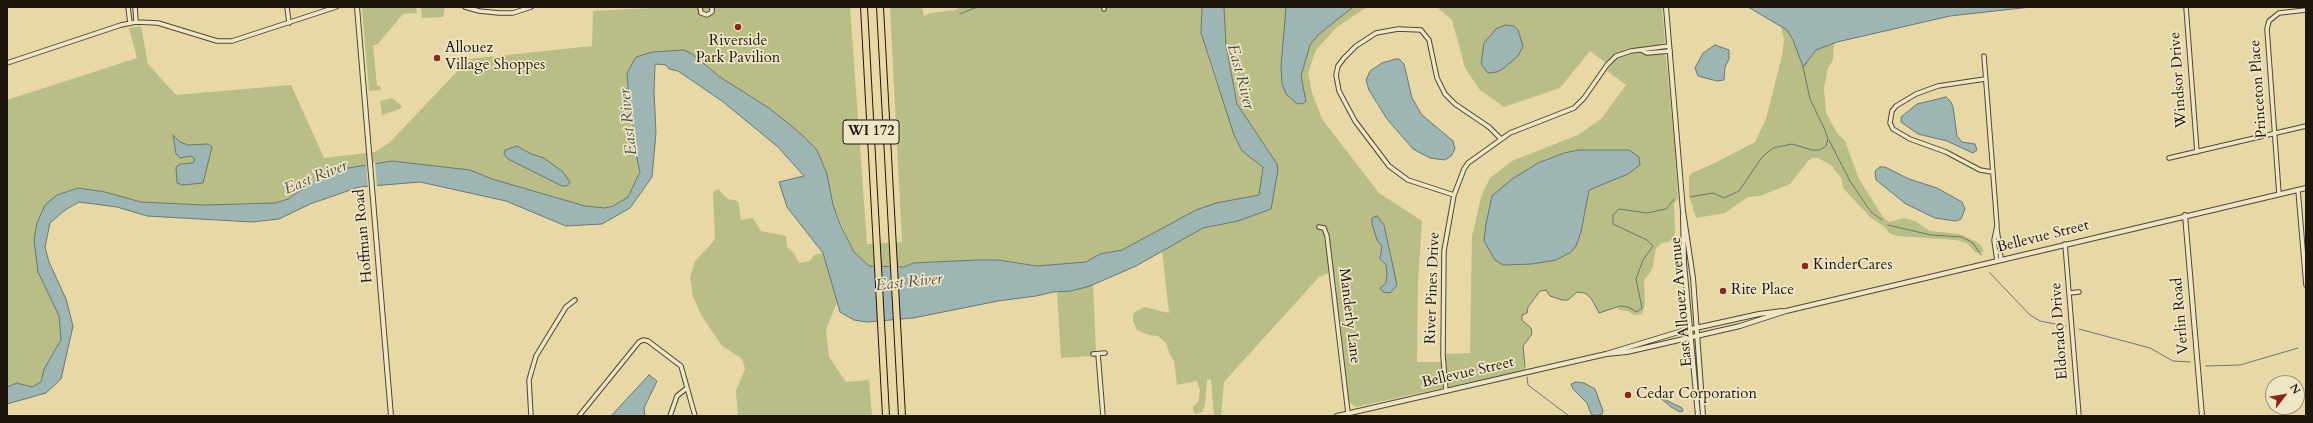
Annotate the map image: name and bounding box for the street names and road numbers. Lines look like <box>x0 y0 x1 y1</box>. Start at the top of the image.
street label: Windsor Drive <box>2167 31 2191 129</box>
street label: Princeton Place <box>2247 39 2271 139</box>
road number: WI 172 <box>843 120 899 144</box>
street label: Hoffman Road <box>351 188 377 284</box>
street label: Bellevue Street <box>1995 217 2091 257</box>
street label: River Pines Drive <box>1422 232 1444 344</box>
street label: East Allouez Avenue <box>1667 236 1697 368</box>
street label: Manderly Lane <box>1334 267 1364 365</box>
street label: Verlin Road <box>2169 277 2193 355</box>
street label: Eldorado Drive <box>2048 282 2072 380</box>
street label: Bellevue Street <box>1420 354 1516 392</box>

